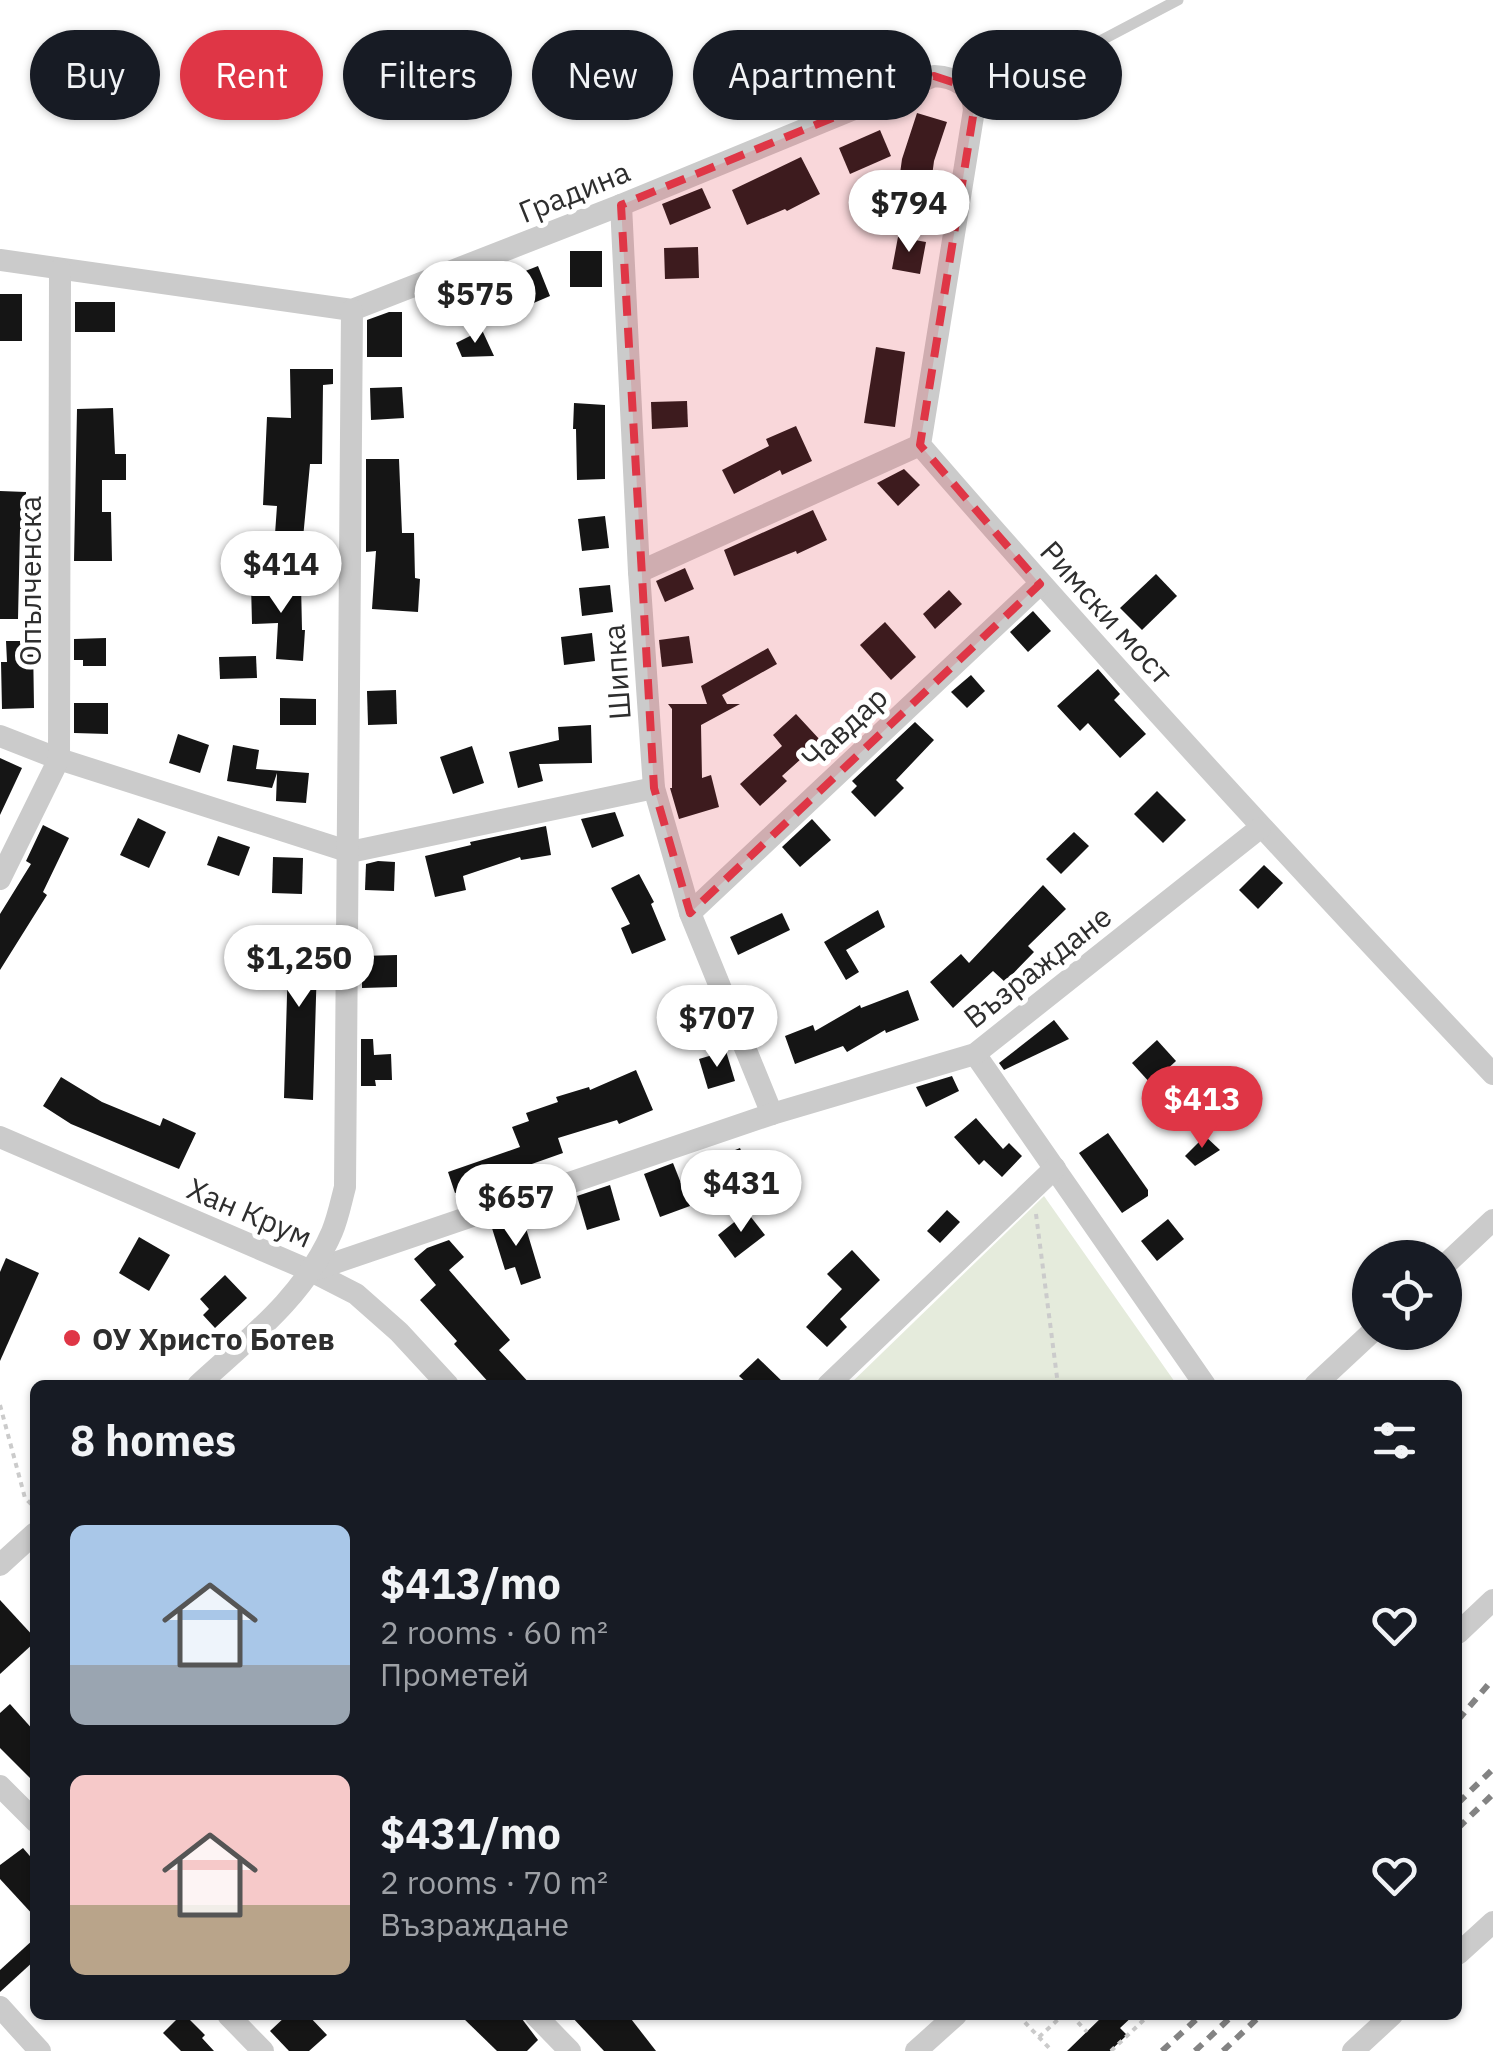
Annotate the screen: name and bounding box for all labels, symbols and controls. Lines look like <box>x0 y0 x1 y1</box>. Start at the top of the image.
chip: Buy <box>30 30 160 120</box>
chip: Rent <box>180 30 323 120</box>
chip: Filters <box>343 30 512 120</box>
chip: New <box>532 30 673 120</box>
chip: Apartment <box>693 30 932 120</box>
chip: House <box>952 30 1122 120</box>
street label: Градина <box>513 151 635 231</box>
pin: $794 <box>850 170 968 255</box>
text: $794 <box>871 181 947 223</box>
pin: $575 <box>416 261 534 346</box>
text: $575 <box>437 272 513 314</box>
street label: Опълченска <box>10 496 49 666</box>
pin: $414 <box>222 531 340 616</box>
street label: Римски мост <box>1032 532 1182 692</box>
text: $414 <box>243 542 319 584</box>
street label: Шипка <box>593 623 639 721</box>
street label: Чавдар <box>793 677 895 777</box>
street label: Възраждане <box>955 896 1119 1036</box>
pin: $1,250 <box>218 925 380 1010</box>
text: $1,250 <box>246 936 352 978</box>
pin: $707 <box>658 985 776 1070</box>
text: $707 <box>679 996 755 1038</box>
pin: $413 <box>1143 1066 1261 1151</box>
text: $413 <box>1164 1077 1240 1119</box>
pin: $431 <box>682 1150 800 1235</box>
text: $431 <box>703 1161 779 1203</box>
pin: $657 <box>457 1164 575 1249</box>
street label: Хан Крум <box>182 1168 318 1256</box>
text: $657 <box>478 1175 554 1217</box>
map controls <box>1352 1240 1462 1350</box>
button: locate <box>1352 1240 1462 1350</box>
place label: ОУ Христо Ботев <box>92 1319 335 1358</box>
marker: ОУ Христо Ботев <box>61 1327 83 1349</box>
text: 8 homes <box>70 1413 236 1468</box>
icon: filters <box>1367 1413 1422 1468</box>
text: $413/mo <box>380 1556 561 1611</box>
icon: home <box>150 1565 270 1685</box>
icon: heart <box>1367 1598 1422 1653</box>
text: 2 rooms · 60 m² <box>380 1611 608 1653</box>
text: Прометей <box>380 1653 529 1695</box>
text: $431/mo <box>380 1806 561 1861</box>
icon: home <box>150 1815 270 1935</box>
icon: heart <box>1367 1848 1422 1903</box>
text: 2 rooms · 70 m² <box>380 1861 608 1903</box>
text: Възраждане <box>380 1903 569 1945</box>

